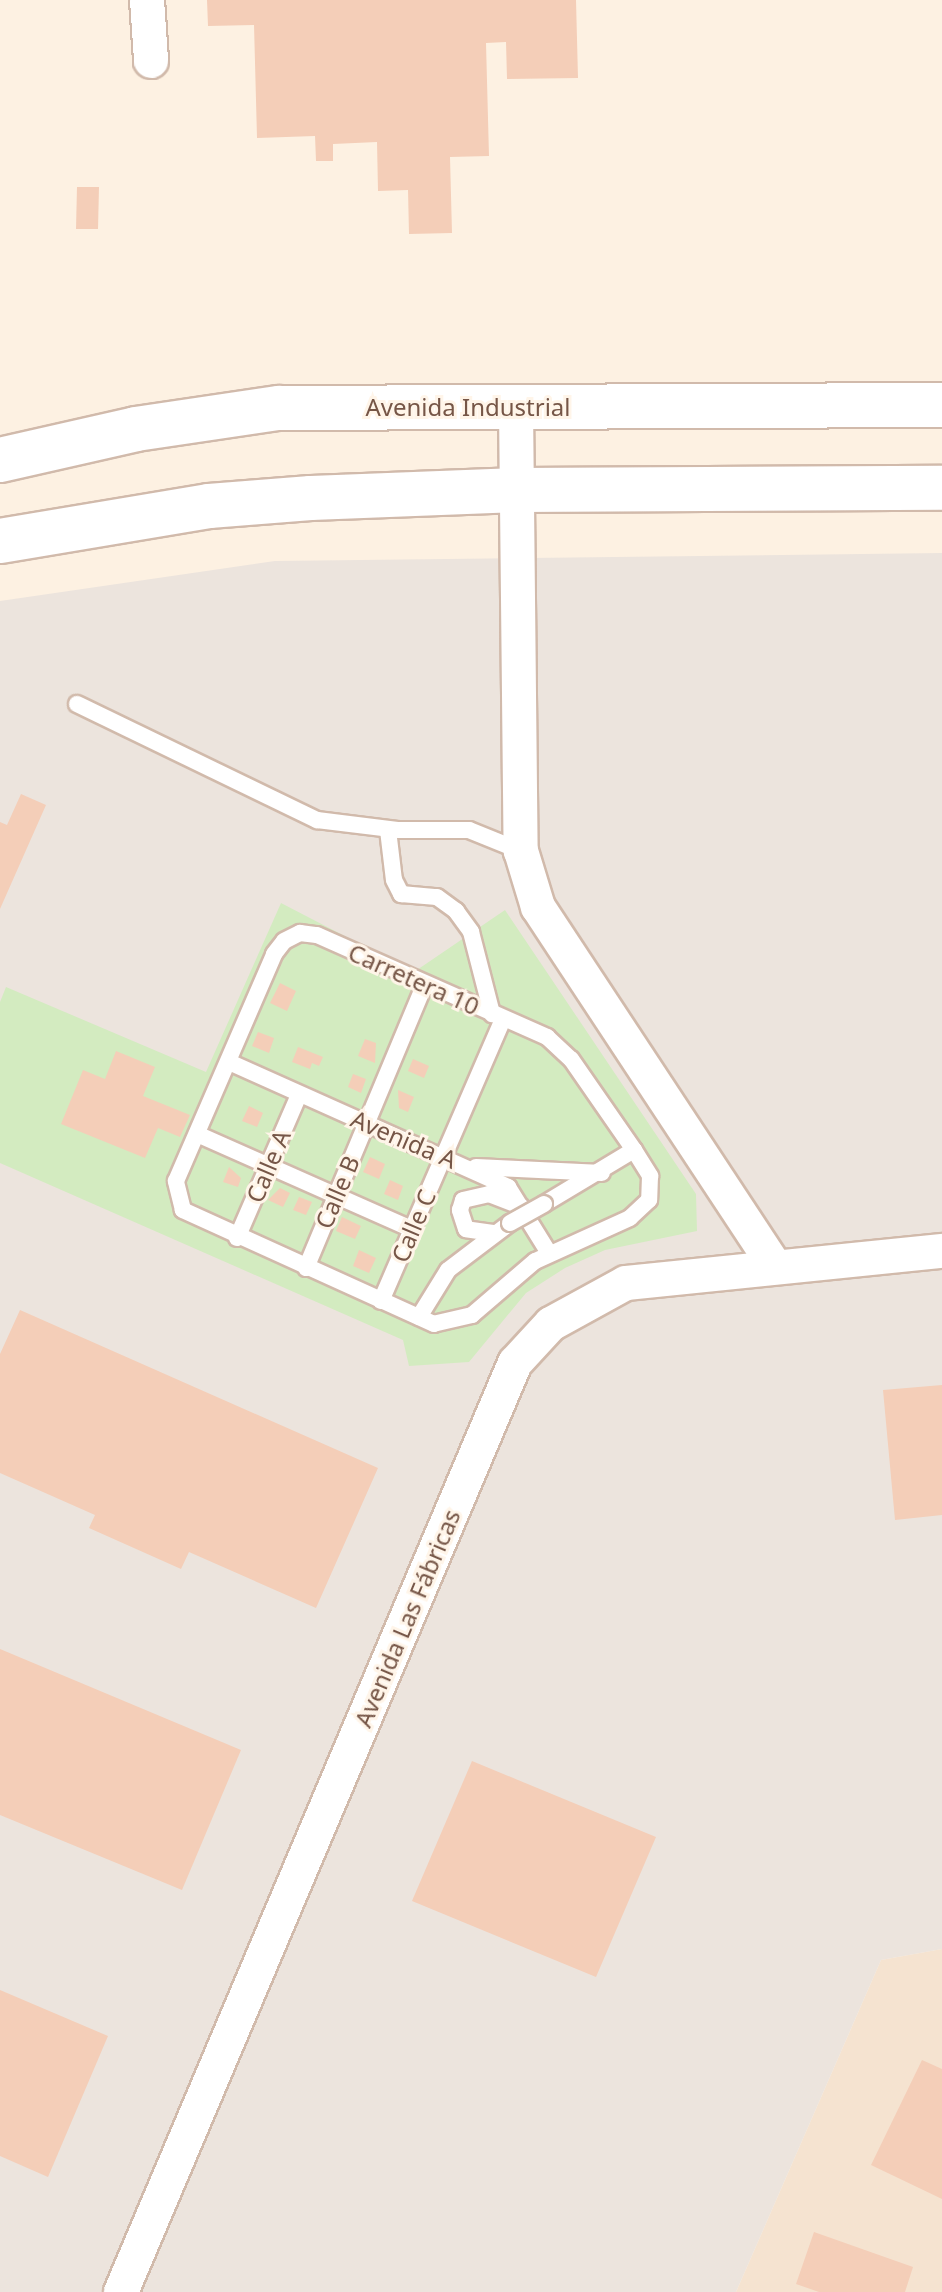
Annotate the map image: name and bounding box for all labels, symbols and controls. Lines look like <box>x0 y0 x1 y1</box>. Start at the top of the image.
street label: Avenida Industrial <box>365 393 571 421</box>
street label: Carretera 10 <box>344 937 484 1021</box>
street label: Avenida A <box>347 1104 461 1174</box>
street label: Calle A <box>240 1125 296 1207</box>
street label: Calle B <box>309 1151 365 1233</box>
street label: Calle C <box>385 1185 441 1267</box>
street label: Avenida Las Fábricas <box>348 1505 466 1731</box>

